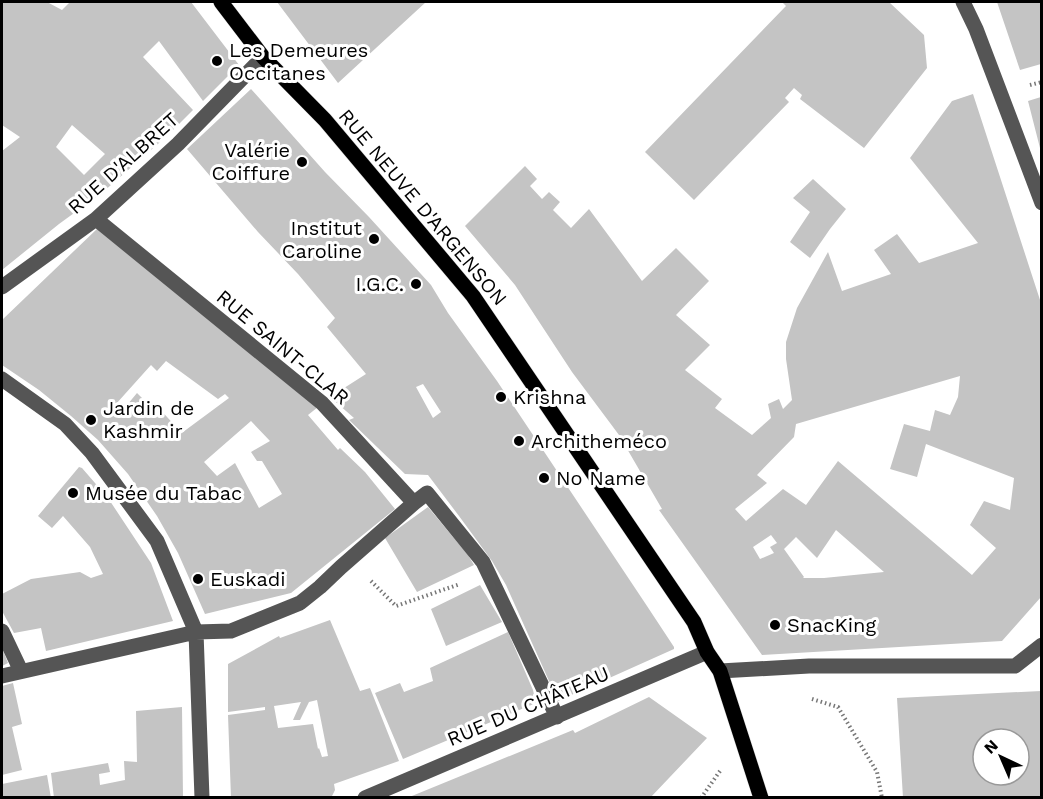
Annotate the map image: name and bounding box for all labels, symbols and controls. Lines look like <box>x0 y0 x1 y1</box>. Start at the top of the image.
place label: Les Demeures Occitanes <box>229 38 368 85</box>
marker: Les Demeures Occitanes <box>210 54 224 68</box>
street label: RUE NEUVE D'ARGENSON <box>334 104 512 310</box>
street label: RUE D'ALBRET <box>63 107 183 219</box>
place label: Valérie Coiffure <box>212 138 290 185</box>
marker: Valérie Coiffure <box>295 155 309 169</box>
place label: Institut Caroline <box>282 216 363 263</box>
marker: Institut Caroline <box>367 232 381 246</box>
place label: I.G.C. <box>355 272 404 296</box>
marker: I.G.C. <box>409 277 423 291</box>
street label: RUE SAINT-CLAR <box>212 284 354 410</box>
place label: Krishna <box>513 385 586 409</box>
marker: Krishna <box>494 390 508 404</box>
place label: Jardin de Kashmir <box>103 396 194 443</box>
marker: Jardin de Kashmir <box>84 413 98 427</box>
place label: Architheméco <box>531 429 667 453</box>
marker: Architheméco <box>512 434 526 448</box>
place label: No Name <box>556 466 646 490</box>
marker: No Name <box>537 471 551 485</box>
place label: Musée du Tabac <box>85 481 242 505</box>
marker: Musée du Tabac <box>66 486 80 500</box>
place label: Euskadi <box>210 567 286 591</box>
marker: Euskadi <box>191 572 205 586</box>
place label: SnacKing <box>787 613 876 637</box>
marker: SnacKing <box>768 618 782 632</box>
street label: RUE DU CHÂTEAU <box>443 661 613 751</box>
north arrow <box>971 727 1031 787</box>
text: N <box>980 736 1002 758</box>

